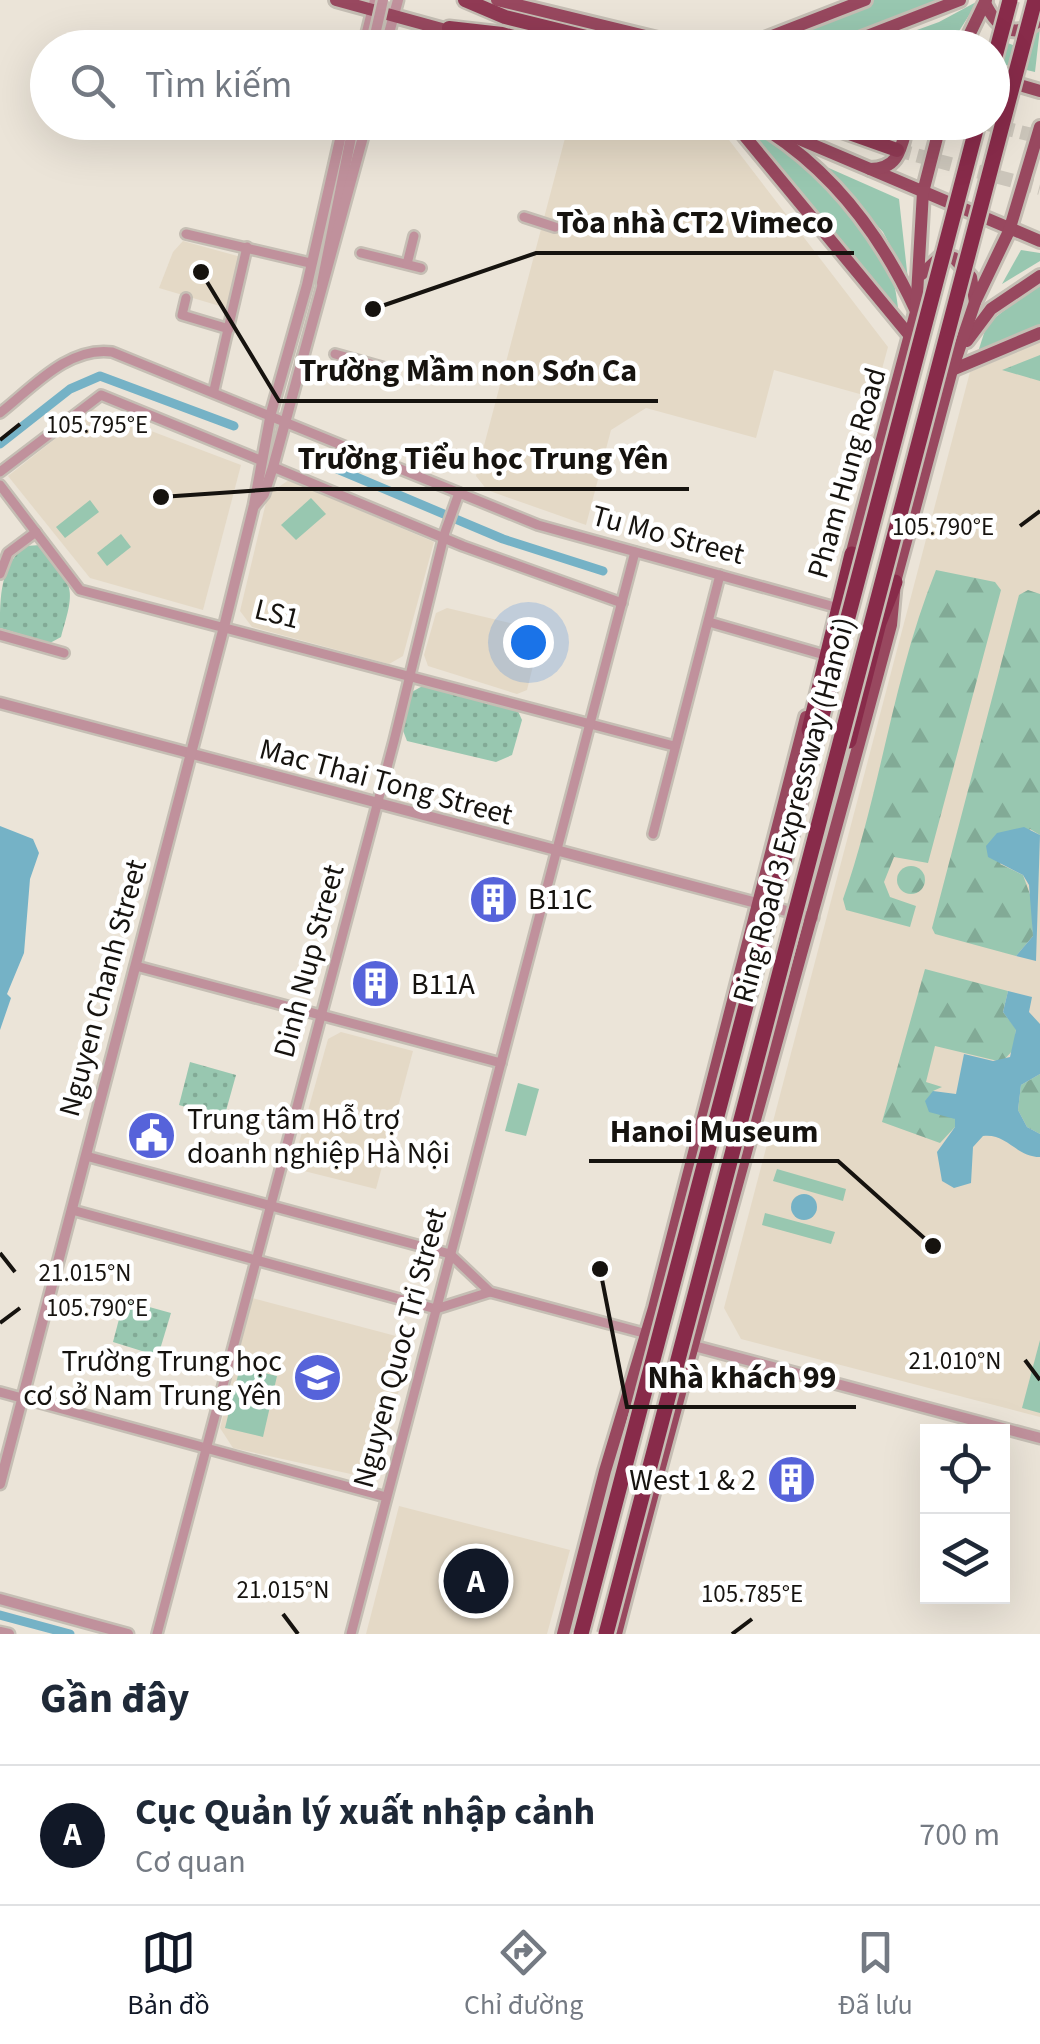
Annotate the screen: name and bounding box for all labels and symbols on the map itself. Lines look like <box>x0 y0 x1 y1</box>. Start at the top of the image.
callout: Tòa nhà CT2 Vimeco <box>536 191 854 253</box>
text: Tòa nhà CT2 Vimeco <box>556 200 834 246</box>
callout: Trường Mầm non Sơn Ca <box>279 339 658 401</box>
text: Trường Mầm non Sơn Ca <box>299 348 637 394</box>
street label: Pham Hung Road <box>796 363 898 583</box>
text: 105.795°E <box>46 407 148 443</box>
callout: Trường Tiểu học Trung Yên <box>277 427 689 489</box>
text: Trường Tiểu học Trung Yên <box>297 436 669 482</box>
street label: Tu Mo Street <box>587 494 749 576</box>
text: 105.790°E <box>892 509 994 545</box>
street label: LS1 <box>250 588 304 640</box>
street label: Ring Road 3 Expressway (Hanoi) <box>722 612 866 1008</box>
your location <box>503 617 554 668</box>
street label: Mac Thai Tong Street <box>255 728 517 836</box>
street label: Nguyen Chanh Street <box>48 855 158 1121</box>
street label: Dinh Nup Street <box>263 860 355 1062</box>
building icon: B11C <box>467 873 519 925</box>
place label: B11C <box>528 878 593 921</box>
building icon: B11A <box>350 958 402 1010</box>
place label: B11A <box>411 963 475 1006</box>
place label: Trung tâm Hỗ trợ doanh nghiệp Hà Nội <box>187 1098 450 1175</box>
callout: Hanoi Museum <box>589 1099 838 1161</box>
text: Hanoi Museum <box>610 1109 818 1155</box>
public building icon: Trung tâm Hỗ trợ doanh nghiệp Hà Nội <box>126 1110 178 1162</box>
street label: Nguyen Quoc Tri Street <box>342 1203 458 1493</box>
text: 21.015°N <box>39 1255 131 1291</box>
text: 105.790°E <box>46 1290 148 1326</box>
place label: Trường Trung học cơ sở Nam Trung Yên <box>23 1340 282 1417</box>
text: 21.010°N <box>909 1343 1001 1379</box>
callout: Nhà khách 99 <box>627 1345 856 1407</box>
school or university icon: Trường Trung học cơ sở Nam Trung Yên <box>291 1352 343 1404</box>
text: Nhà khách 99 <box>648 1355 836 1401</box>
building icon: West 1 & 2 <box>765 1454 817 1506</box>
place label: West 1 & 2 <box>629 1459 756 1502</box>
pin: A <box>444 1544 508 1618</box>
text: 21.015°N <box>237 1572 329 1608</box>
text: 105.785°E <box>701 1576 803 1612</box>

